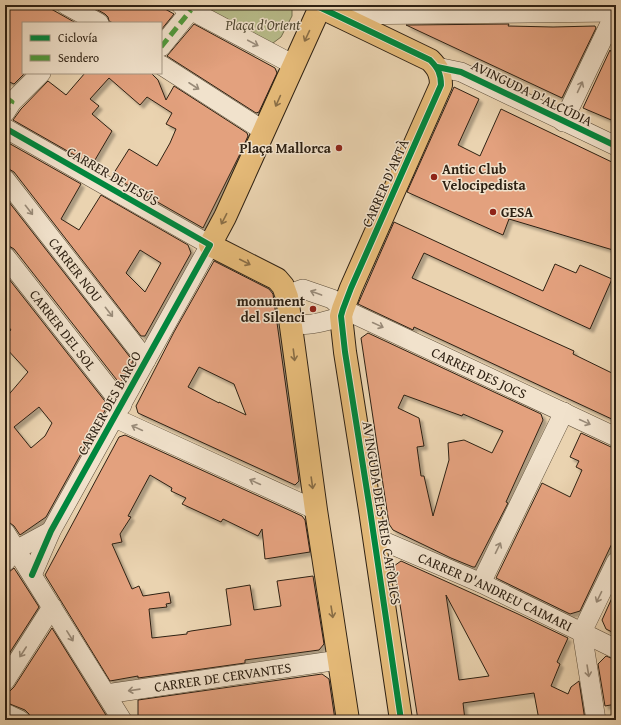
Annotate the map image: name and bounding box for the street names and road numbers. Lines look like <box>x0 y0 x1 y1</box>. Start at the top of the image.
street label: AVINGUDA D'ALCÚDIA <box>468 55 596 131</box>
street label: CARRER D'ARTÀ <box>357 135 414 230</box>
street label: CARRER DE JESÚS <box>63 142 163 211</box>
street label: CARRER NOU <box>44 233 107 306</box>
street label: CARRER DEL SOL <box>25 285 101 375</box>
street label: CARRER DES JOCS <box>428 342 530 404</box>
street label: CARRER DES BARCO <box>72 347 146 459</box>
street label: AVINGUDA DELS REIS CATÒLICS <box>358 420 406 606</box>
street label: CARRER D'ANDREU CAIMARI <box>415 547 576 636</box>
street label: CARRER DE CERVANTES <box>153 657 293 697</box>

